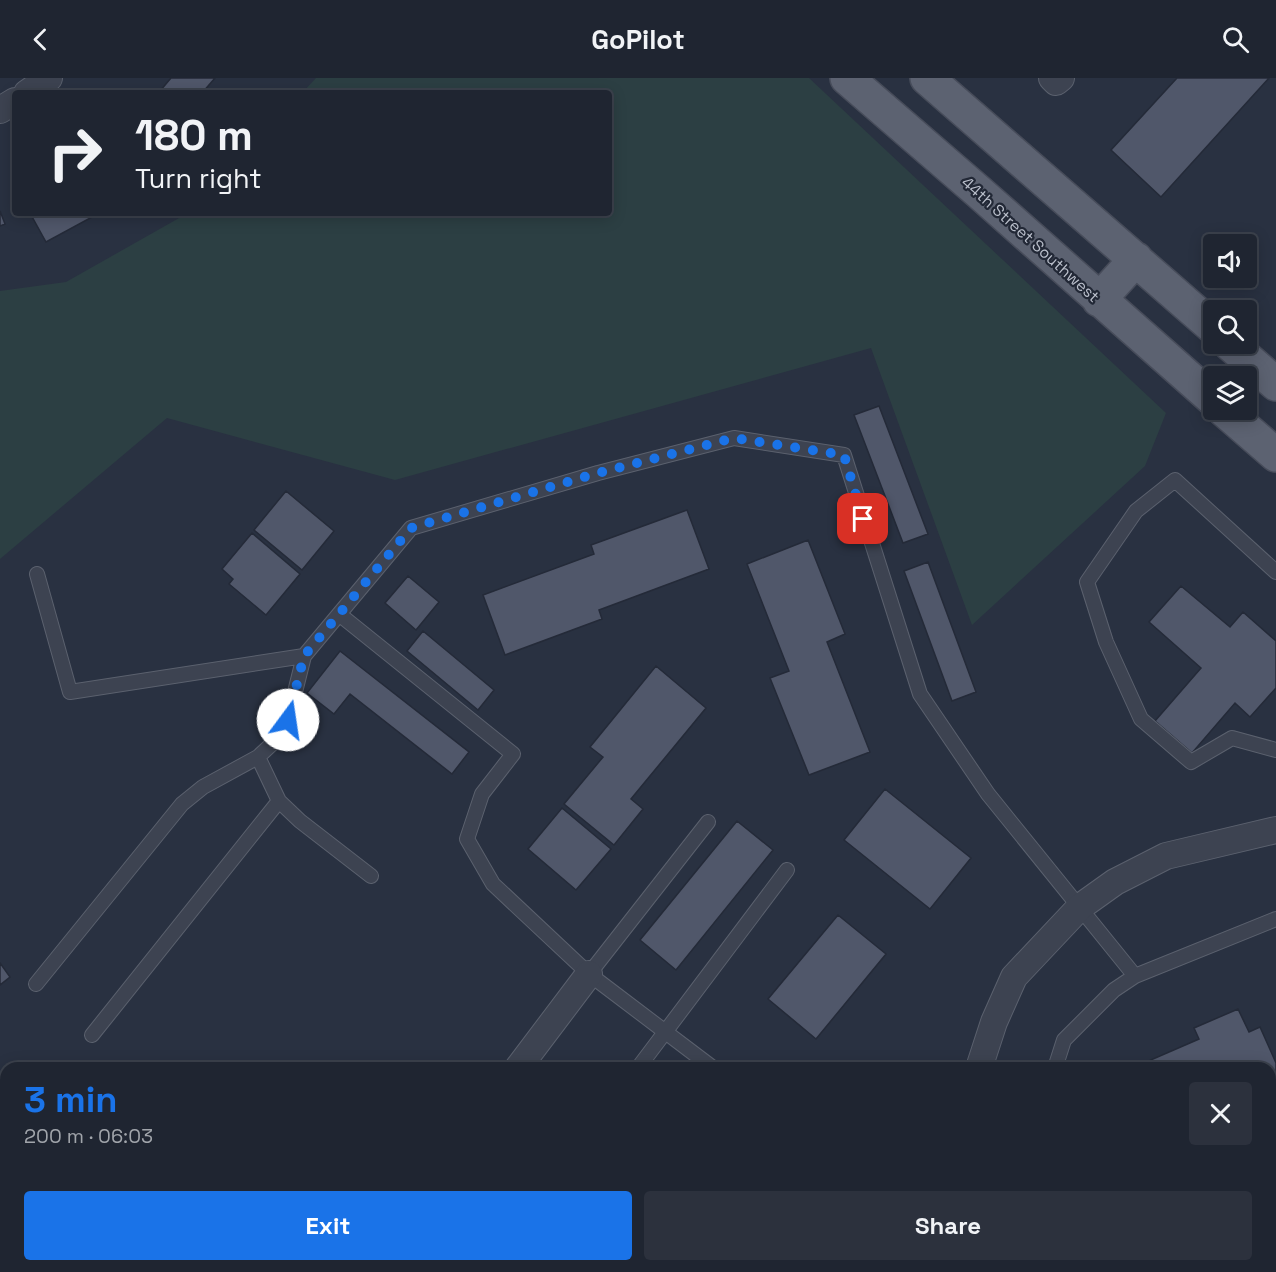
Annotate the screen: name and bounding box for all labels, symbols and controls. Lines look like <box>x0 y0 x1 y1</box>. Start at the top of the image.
text: GoPilot <box>591 22 685 57</box>
icon: back <box>24 23 57 56</box>
icon: search <box>1219 23 1252 56</box>
text: 180 m <box>135 109 253 162</box>
icon: right <box>36 114 114 192</box>
text: Turn right <box>135 161 262 196</box>
street label: 44th Street Southwest <box>957 172 1104 307</box>
map controls <box>1203 234 1257 420</box>
button: sound <box>1203 234 1257 288</box>
button: search <box>1203 300 1257 354</box>
button: layers <box>1203 366 1257 420</box>
pin <box>837 493 888 544</box>
icon: arrive <box>846 502 879 535</box>
position arrow <box>256 688 320 752</box>
text: 3 min <box>24 1077 118 1123</box>
button: close <box>1189 1082 1252 1145</box>
text: 200 m · 06:03 <box>24 1123 153 1149</box>
button: Exit <box>24 1191 632 1260</box>
button: Share <box>644 1191 1252 1260</box>

